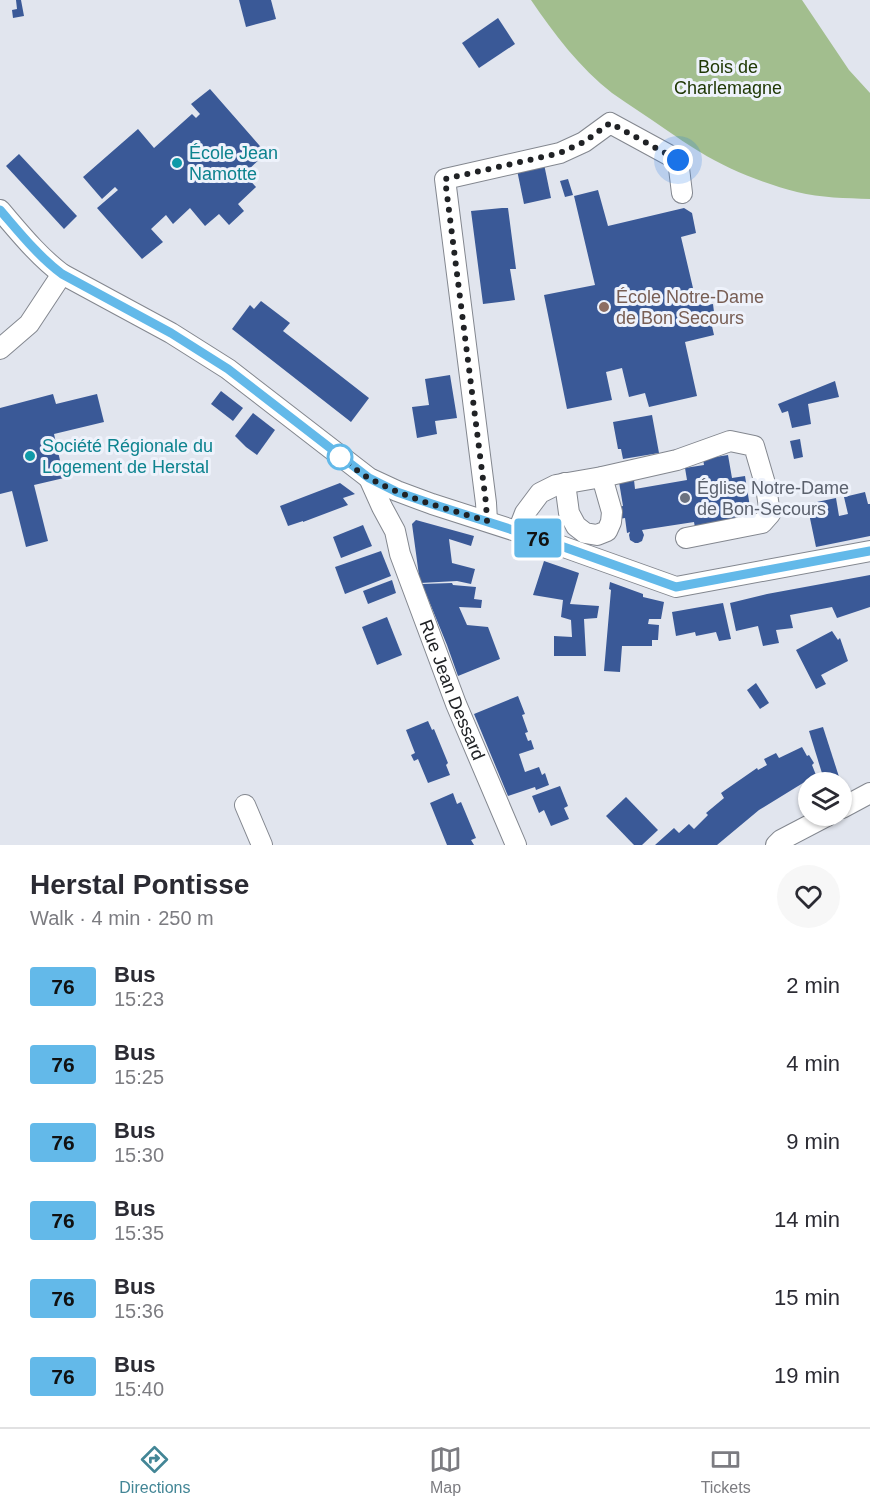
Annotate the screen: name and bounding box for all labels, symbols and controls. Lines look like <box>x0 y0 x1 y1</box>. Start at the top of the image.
park label: Bois de Charlemagne <box>674 57 782 98</box>
place label: École Jean Namotte <box>189 143 278 184</box>
your location <box>663 145 693 175</box>
marker: École Jean Namotte <box>170 156 184 170</box>
place label: École Notre-Dame de Bon Secours <box>616 287 764 328</box>
marker: École Notre-Dame de Bon Secours <box>597 300 611 314</box>
place label: Société Régionale du Logement de Herstal <box>42 436 213 477</box>
unlabelled marker <box>327 444 353 470</box>
marker: Société Régionale du Logement de Herstal <box>23 449 37 463</box>
place label: Église Notre-Dame de Bon-Secours <box>697 478 849 519</box>
marker: Église Notre-Dame de Bon-Secours <box>678 491 692 505</box>
line badge: 76 <box>511 518 565 558</box>
text: 76 <box>526 527 550 550</box>
street label: Rue Jean Dessard <box>415 617 489 763</box>
map controls <box>798 772 852 826</box>
button: layers <box>798 772 852 826</box>
button: heart <box>777 865 840 928</box>
text: Herstal Pontisse <box>30 869 249 900</box>
text: Walk · 4 min · 250 m <box>30 907 214 929</box>
text: Bus <box>114 962 156 987</box>
text: 2 min <box>786 973 840 998</box>
text: 76 <box>51 975 75 998</box>
text: 15:23 <box>114 988 164 1010</box>
text: Bus <box>114 1040 156 1065</box>
text: 4 min <box>786 1051 840 1076</box>
text: 76 <box>51 1053 75 1076</box>
text: 15:25 <box>114 1066 164 1088</box>
text: Bus <box>114 1118 156 1143</box>
text: 9 min <box>786 1129 840 1154</box>
text: 76 <box>51 1131 75 1154</box>
text: 15:30 <box>114 1144 164 1166</box>
text: Bus <box>114 1196 156 1221</box>
text: 14 min <box>774 1207 840 1232</box>
text: 76 <box>51 1209 75 1232</box>
text: 15:35 <box>114 1222 164 1244</box>
text: Bus <box>114 1274 156 1299</box>
text: 15 min <box>774 1285 840 1310</box>
text: 76 <box>51 1287 75 1310</box>
text: 15:36 <box>114 1300 164 1322</box>
text: Bus <box>114 1352 156 1377</box>
text: 19 min <box>774 1363 840 1388</box>
text: 76 <box>51 1365 75 1388</box>
text: 15:40 <box>114 1378 164 1400</box>
tab: Directions <box>119 1443 190 1497</box>
tab: Map <box>429 1443 462 1497</box>
tab: Tickets <box>701 1443 751 1497</box>

